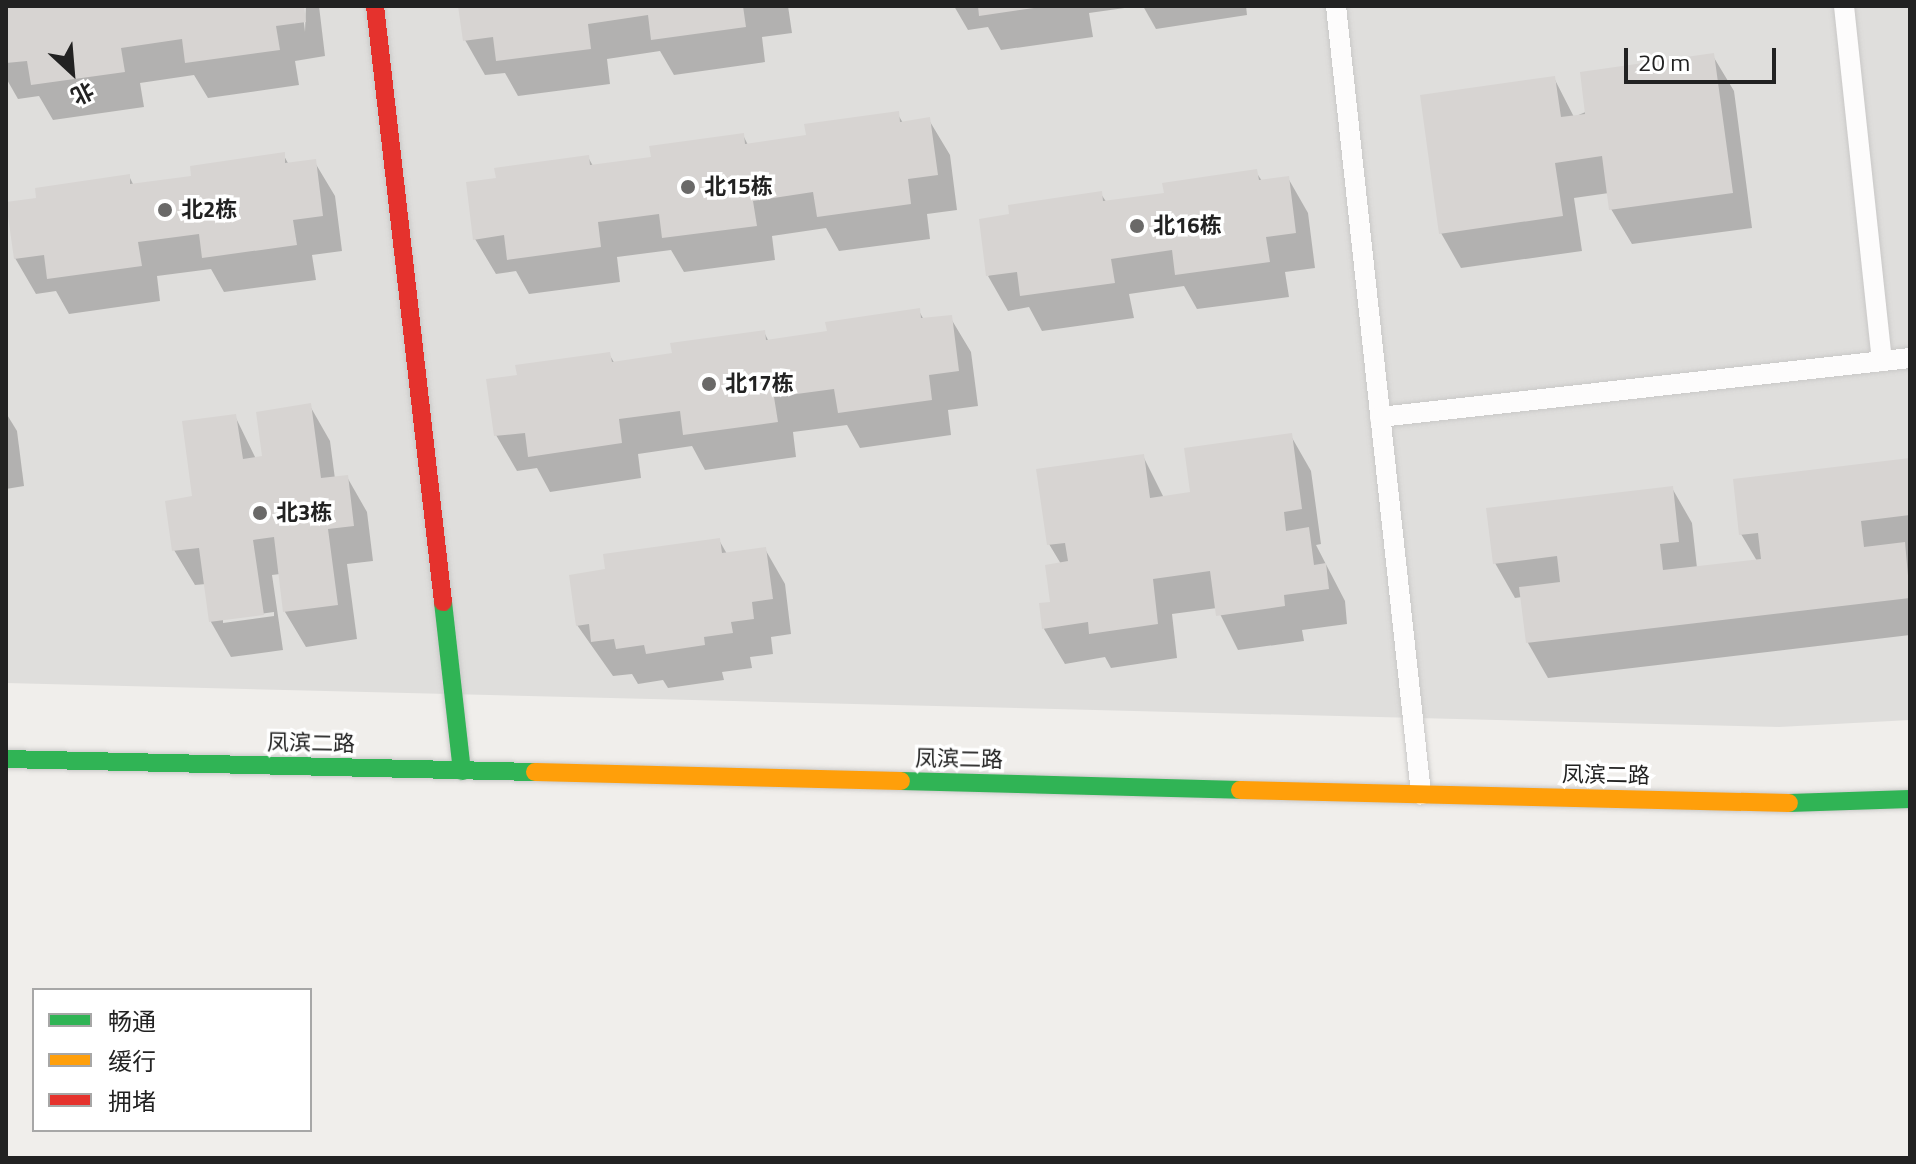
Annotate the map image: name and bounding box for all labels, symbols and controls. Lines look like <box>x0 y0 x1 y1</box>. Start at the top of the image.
north arrow <box>32 32 112 112</box>
scale bar <box>1628 32 1780 82</box>
text: 20 m <box>1638 44 1690 80</box>
text: 北 <box>65 73 100 114</box>
place label: 北15栋 <box>704 174 773 200</box>
marker: 北15栋 <box>679 178 697 196</box>
place label: 北2栋 <box>181 197 237 223</box>
marker: 北2栋 <box>156 201 174 219</box>
place label: 北16栋 <box>1153 213 1222 239</box>
marker: 北16栋 <box>1128 217 1146 235</box>
place label: 北17栋 <box>725 371 794 397</box>
marker: 北17栋 <box>700 375 718 393</box>
place label: 北3栋 <box>276 500 332 526</box>
marker: 北3栋 <box>251 504 269 522</box>
street label: 凤滨二路 <box>267 729 355 757</box>
street label: 凤滨二路 <box>915 745 1003 773</box>
street label: 凤滨二路 <box>1562 761 1650 789</box>
legend <box>32 988 312 1132</box>
text: 畅通 <box>108 1003 156 1039</box>
text: 缓行 <box>108 1043 156 1079</box>
text: 拥堵 <box>108 1083 156 1119</box>

